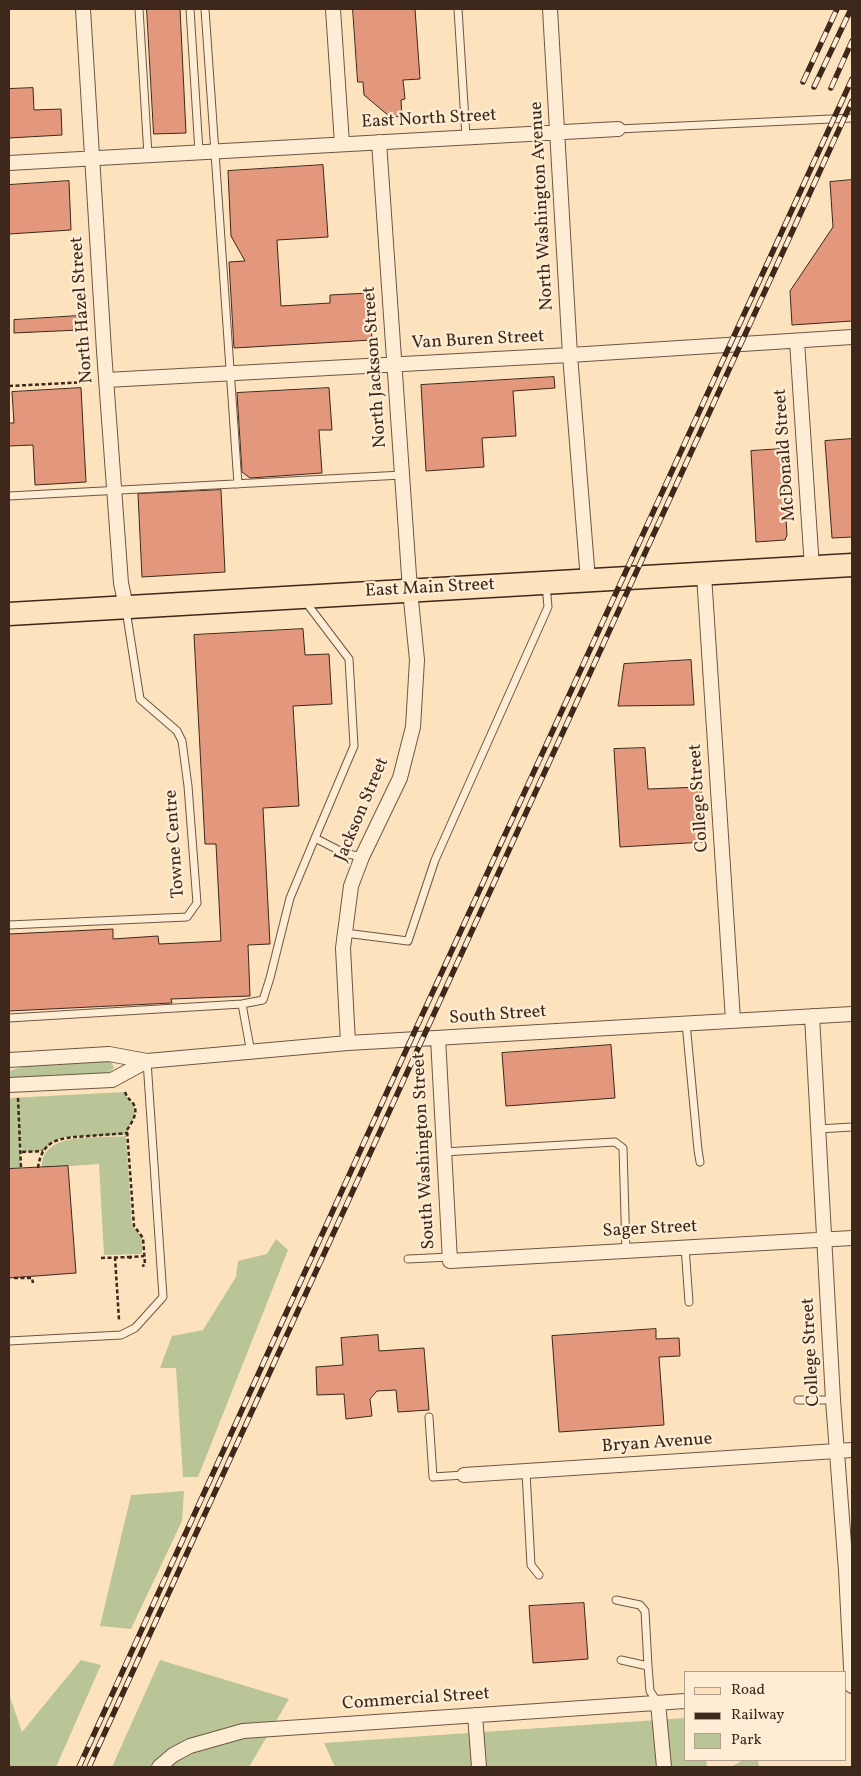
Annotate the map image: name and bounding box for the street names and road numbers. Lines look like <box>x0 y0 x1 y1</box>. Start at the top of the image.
street label: North Washington Avenue <box>527 101 559 311</box>
street label: East North Street <box>361 106 497 134</box>
street label: North Hazel Street <box>67 236 99 384</box>
street label: North Jackson Street <box>360 285 392 449</box>
street label: Van Buren Street <box>411 327 545 355</box>
street label: McDonald Street <box>771 388 801 522</box>
street label: East Main Street <box>364 575 496 603</box>
street label: College Street <box>685 743 715 853</box>
street label: Jackson Street <box>331 755 395 865</box>
street label: Towne Centre <box>161 789 191 899</box>
street label: South Street <box>449 1002 547 1030</box>
street label: South Washington Street <box>409 1052 441 1250</box>
street label: Sager Street <box>602 1217 698 1243</box>
street label: College Street <box>798 1297 826 1407</box>
street label: Bryan Avenue <box>601 1429 713 1459</box>
street label: Commercial Street <box>342 1684 490 1716</box>

